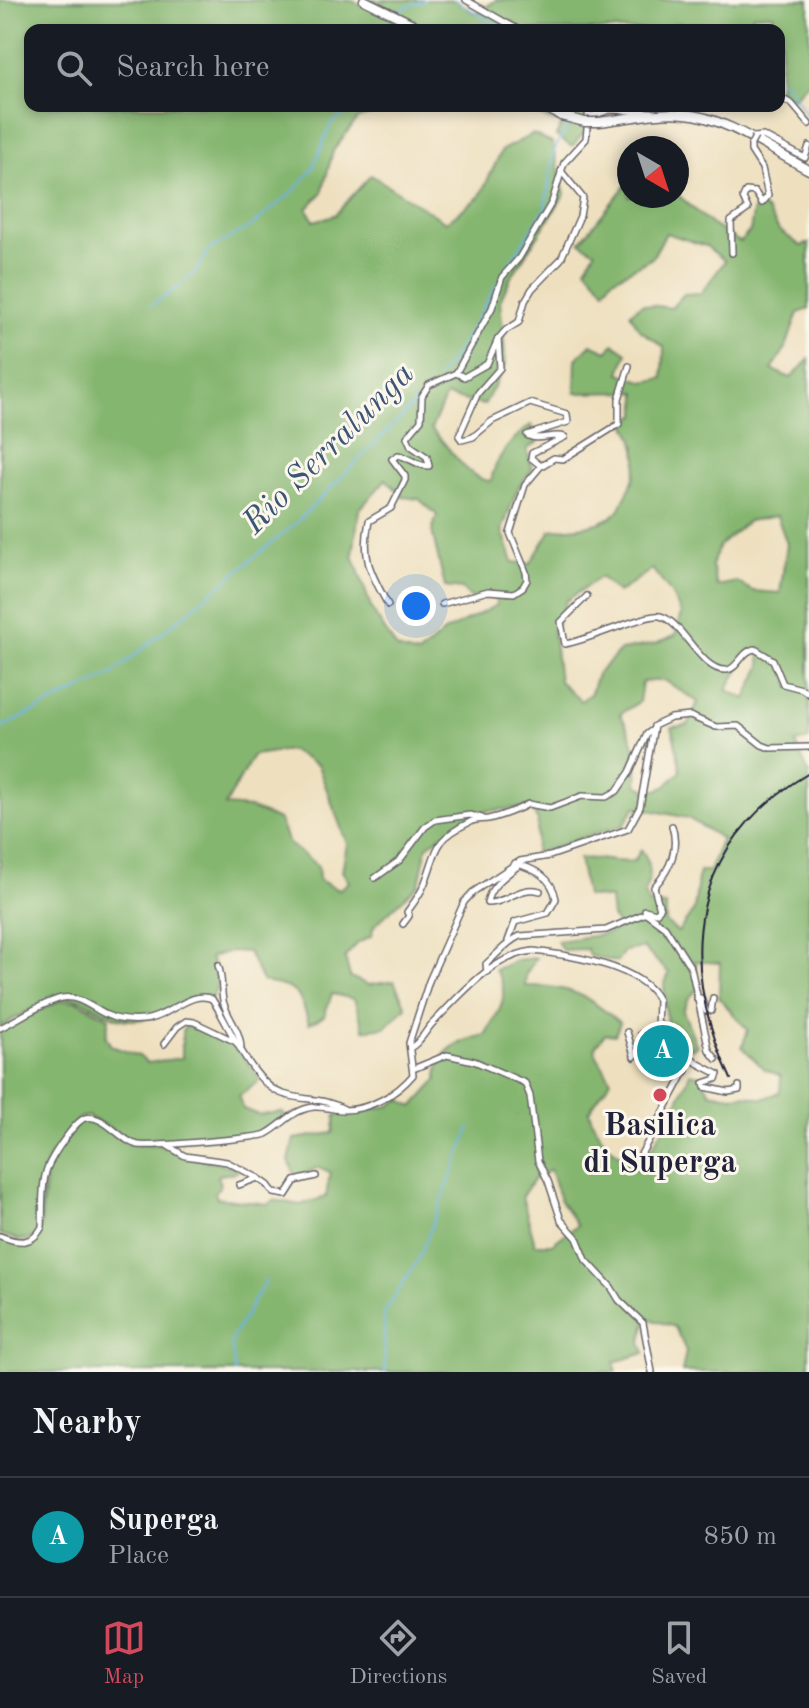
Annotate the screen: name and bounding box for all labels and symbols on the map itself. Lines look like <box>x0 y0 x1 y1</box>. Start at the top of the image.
north arrow <box>617 136 689 208</box>
water label: Rio Serralunga <box>236 357 421 542</box>
your location <box>396 586 436 626</box>
pin: A <box>637 1021 689 1081</box>
marker: Basilica di Superga <box>651 1086 669 1104</box>
place label: Basilica di Superga <box>583 1111 737 1180</box>

